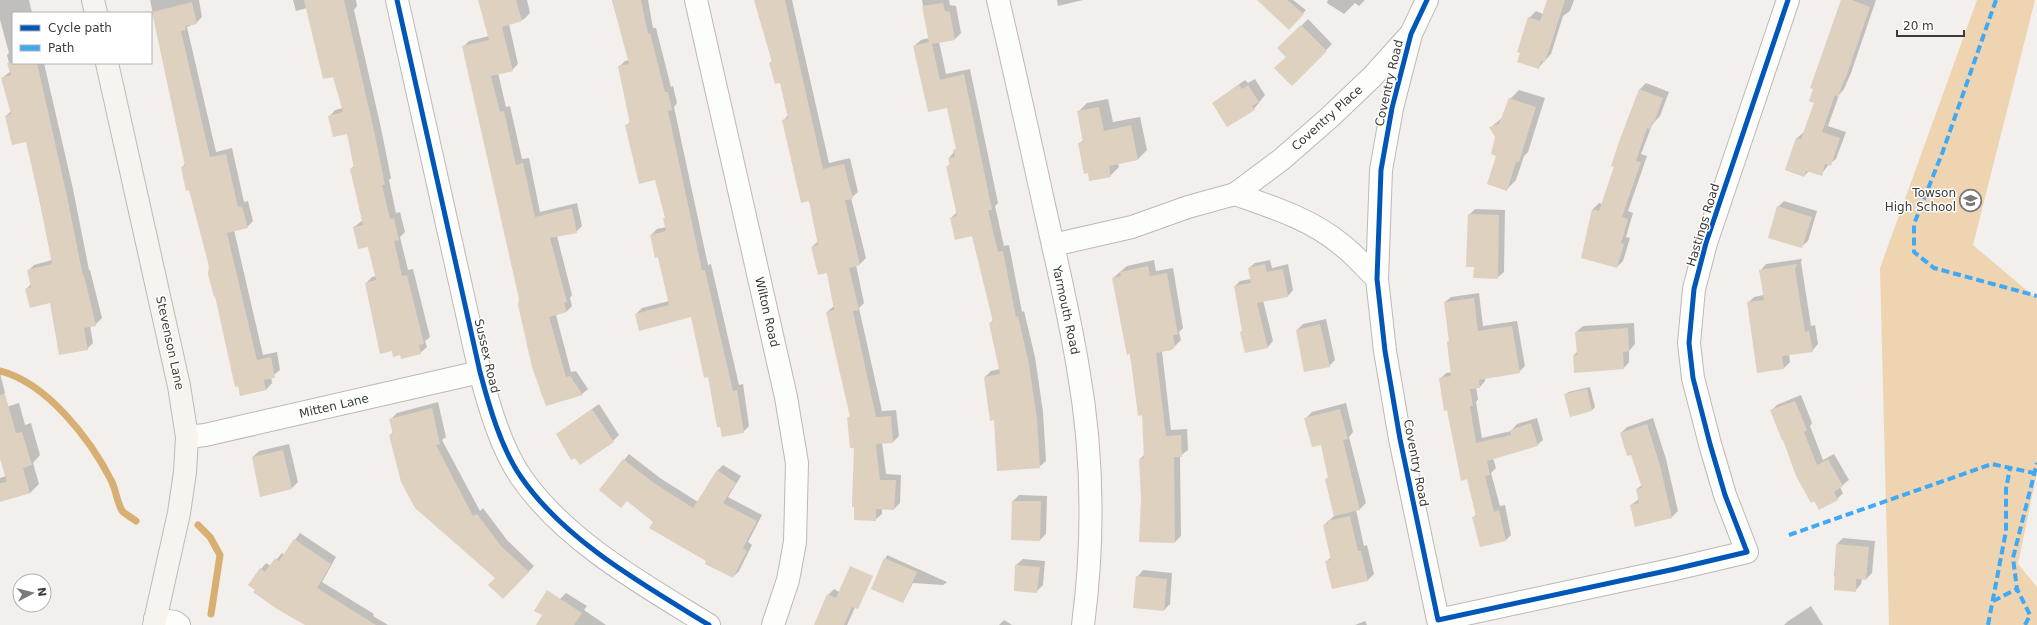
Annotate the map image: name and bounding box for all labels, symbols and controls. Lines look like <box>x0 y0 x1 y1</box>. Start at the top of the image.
legend <box>12 12 152 64</box>
scale bar <box>1897 12 1964 38</box>
text: 20 m <box>1903 19 1934 33</box>
text: Cycle path <box>48 21 112 35</box>
street label: Coventry Road <box>1372 38 1406 128</box>
text: Path <box>48 41 74 55</box>
street label: Coventry Place <box>1289 83 1365 153</box>
street label: Hastings Road <box>1684 182 1722 268</box>
place label: Towson High School <box>1885 186 1956 214</box>
school or university icon: Towson High School <box>1958 187 1984 213</box>
street label: Yarmouth Road <box>1050 263 1082 356</box>
street label: Wilton Road <box>752 275 782 349</box>
street label: Stevenson Lane <box>153 295 187 391</box>
street label: Sussex Road <box>472 317 502 395</box>
street label: Mitten Lane <box>298 391 370 421</box>
street label: Coventry Road <box>1401 418 1431 508</box>
north arrow <box>12 573 52 613</box>
text: N <box>34 586 48 597</box>

